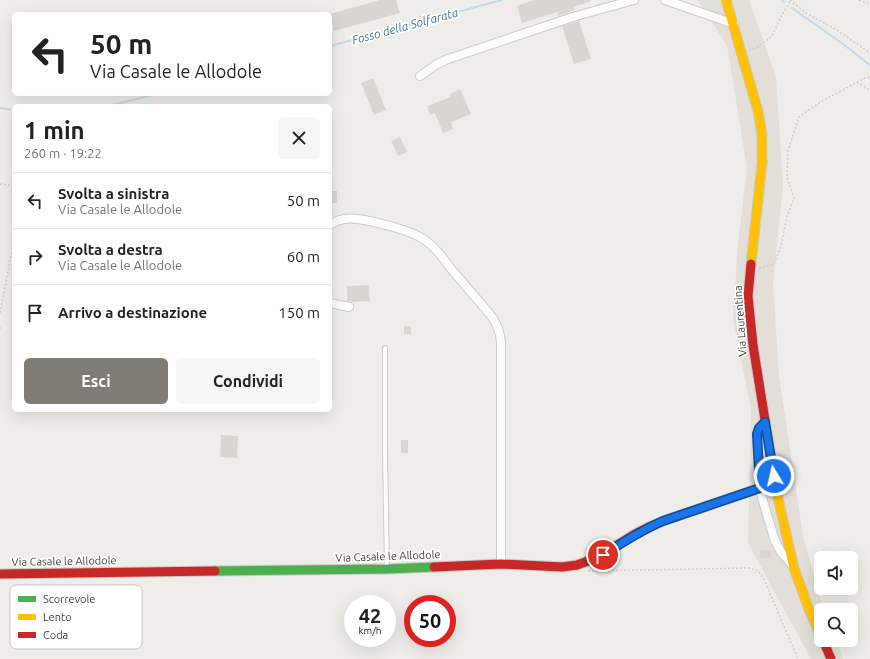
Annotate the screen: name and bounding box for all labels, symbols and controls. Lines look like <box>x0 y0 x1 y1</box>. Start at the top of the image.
water label: Fosso della Solfarata <box>350 5 460 46</box>
icon: left <box>24 28 76 80</box>
text: 50 m <box>90 28 152 59</box>
text: Via Casale le Allodole <box>90 61 262 81</box>
text: 1 min <box>24 117 85 144</box>
button: close <box>278 117 320 159</box>
text: 260 m · 19:22 <box>24 146 102 160</box>
text: Svolta a sinistra <box>58 185 169 202</box>
icon: left <box>24 190 46 212</box>
text: 50 m <box>287 192 320 209</box>
text: Via Casale le Allodole <box>58 202 182 216</box>
text: Svolta a destra <box>58 241 163 258</box>
icon: right <box>24 246 46 268</box>
text: 60 m <box>287 248 320 265</box>
text: Via Casale le Allodole <box>58 258 182 272</box>
street label: Via Laurentina <box>732 285 748 357</box>
icon: arrive <box>24 302 46 324</box>
text: Arrivo a destinazione <box>58 304 207 321</box>
text: 150 m <box>278 304 320 321</box>
button: Esci <box>24 358 168 404</box>
button: Condividi <box>176 358 320 404</box>
position arrow <box>753 455 795 497</box>
pin <box>586 538 620 572</box>
icon: arrive <box>592 544 614 566</box>
street label: Via Casale le Allodole <box>335 548 441 564</box>
map controls <box>814 551 858 647</box>
button: sound <box>814 551 858 595</box>
street label: Via Casale le Allodole <box>11 554 117 568</box>
legend <box>10 585 142 649</box>
text: Scorrevole <box>43 593 95 605</box>
speed limit sign: 50 <box>404 595 456 647</box>
button: search <box>814 603 858 647</box>
text: 42 <box>359 604 381 627</box>
text: Lento <box>43 611 72 623</box>
text: km/h <box>358 625 382 636</box>
text: Coda <box>43 629 68 641</box>

